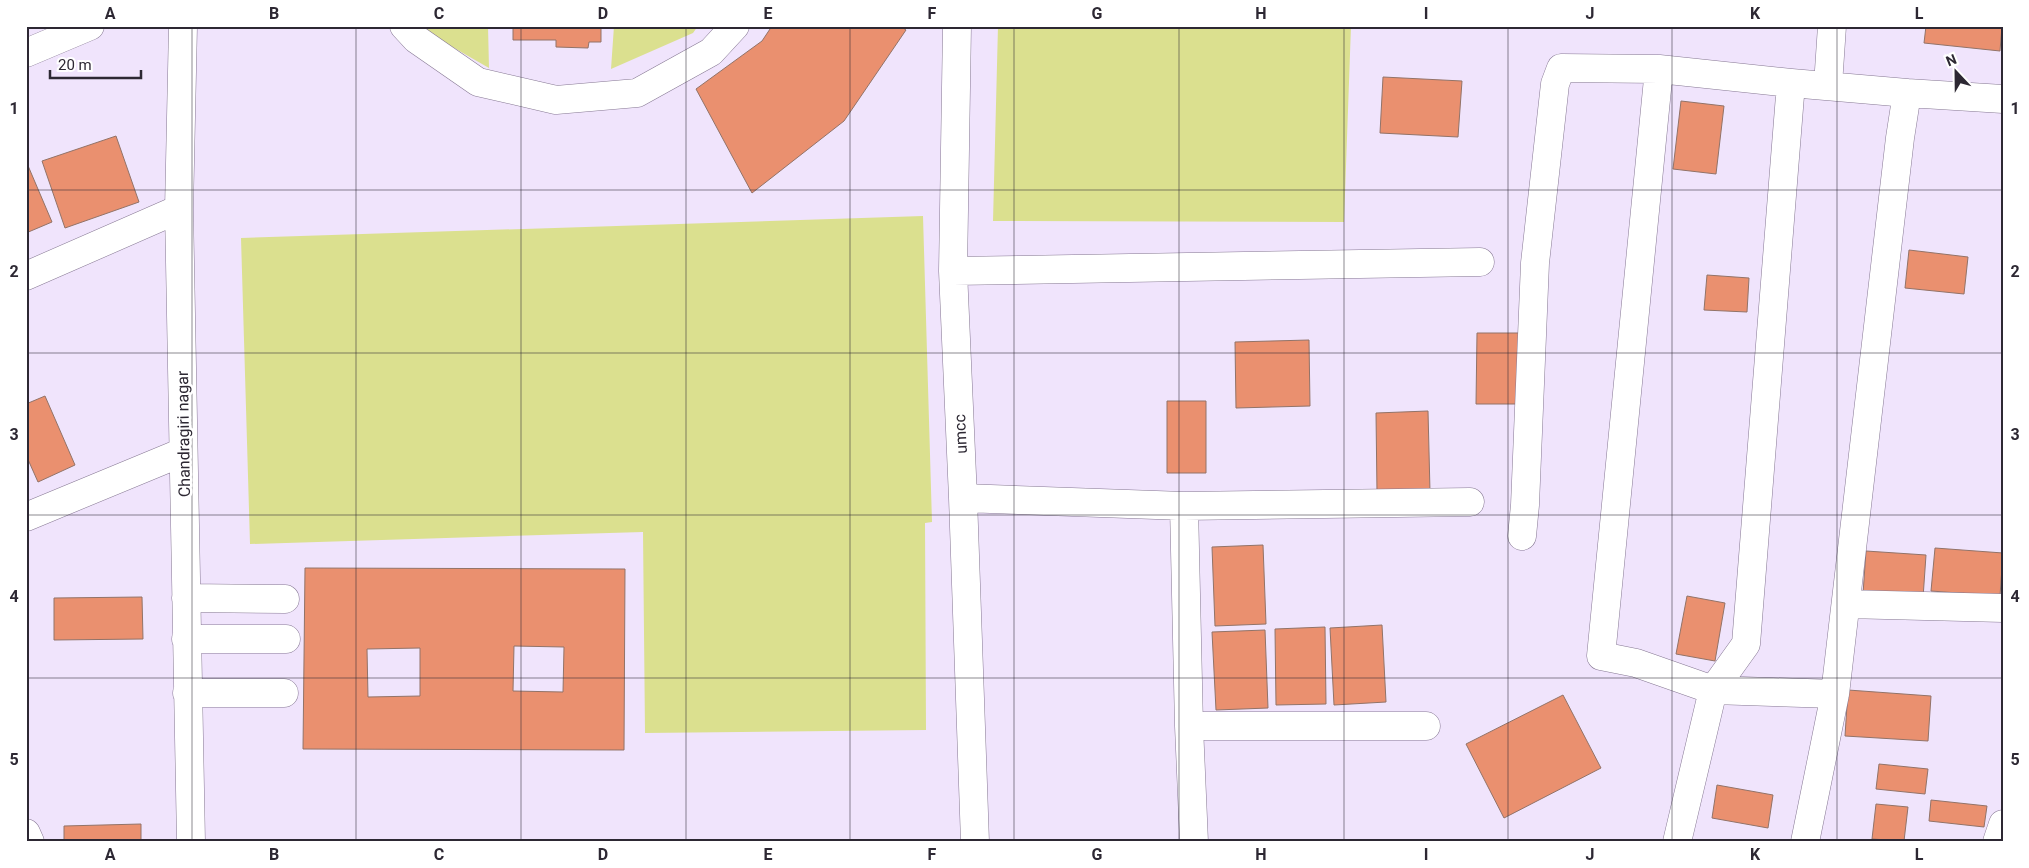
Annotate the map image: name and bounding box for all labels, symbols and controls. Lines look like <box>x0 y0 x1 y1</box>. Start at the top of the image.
text: A <box>105 4 116 23</box>
text: B <box>269 4 279 23</box>
text: C <box>434 4 444 23</box>
text: D <box>598 4 608 23</box>
text: E <box>764 4 773 23</box>
text: F <box>928 4 937 23</box>
text: G <box>1092 4 1103 23</box>
text: H <box>1255 4 1267 23</box>
text: I <box>1424 4 1428 23</box>
text: J <box>1586 4 1594 23</box>
text: K <box>1750 4 1761 23</box>
text: L <box>1915 4 1924 23</box>
scale bar <box>50 48 141 80</box>
north arrow <box>1932 48 1982 98</box>
text: N <box>1944 51 1959 69</box>
text: 20 m <box>58 56 92 74</box>
text: 1 <box>9 99 19 118</box>
text: 1 <box>2010 99 2020 118</box>
text: 2 <box>9 262 19 281</box>
text: 2 <box>2010 262 2020 281</box>
street label: Chandragiri nagar <box>173 370 194 497</box>
street label: umcc <box>950 414 971 454</box>
text: 3 <box>9 425 19 444</box>
text: 3 <box>2010 425 2020 444</box>
text: 4 <box>9 587 19 606</box>
text: 4 <box>2010 587 2020 606</box>
text: 5 <box>9 750 19 769</box>
text: 5 <box>2010 750 2020 769</box>
text: A <box>105 845 116 864</box>
text: B <box>269 845 279 864</box>
text: C <box>434 845 444 864</box>
text: D <box>598 845 608 864</box>
text: E <box>764 845 773 864</box>
text: F <box>928 845 937 864</box>
text: G <box>1092 845 1103 864</box>
text: H <box>1255 845 1267 864</box>
text: I <box>1424 845 1428 864</box>
text: J <box>1586 845 1594 864</box>
text: K <box>1750 845 1761 864</box>
text: L <box>1915 845 1924 864</box>

